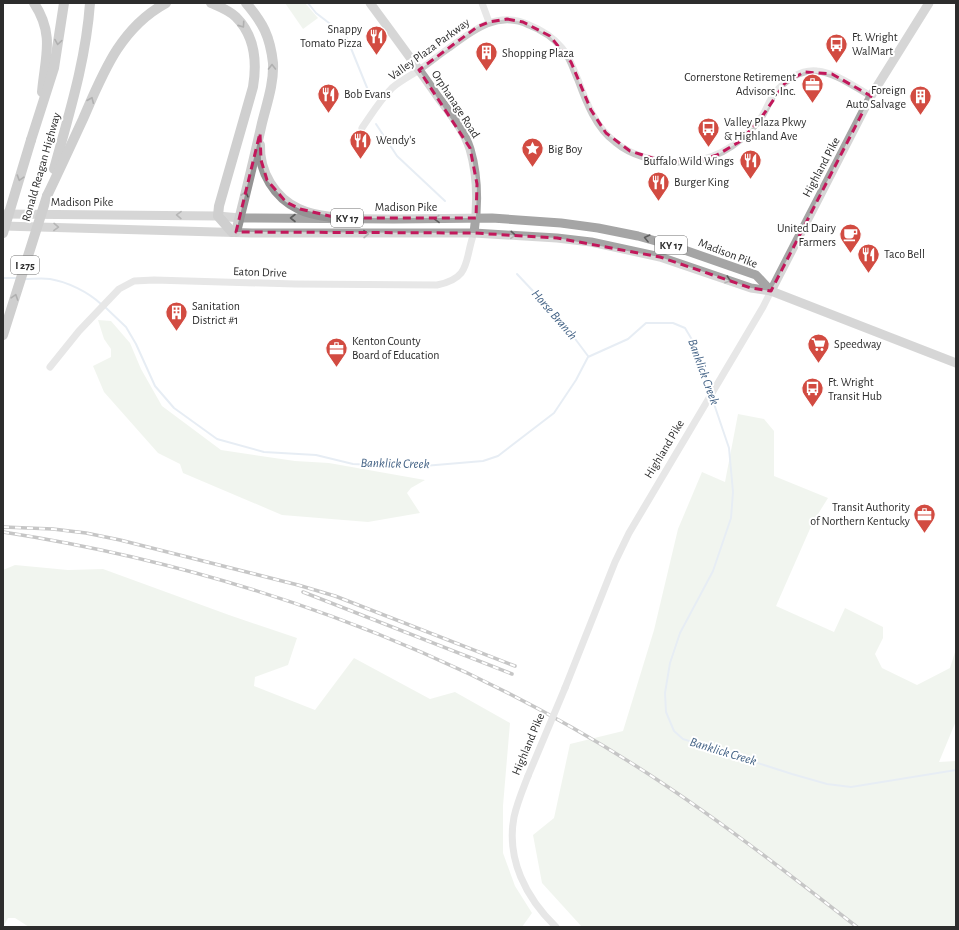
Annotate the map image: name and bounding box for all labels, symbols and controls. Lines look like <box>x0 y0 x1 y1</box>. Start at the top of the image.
street label: Valley Plaza Parkway <box>386 16 472 83</box>
one-way arrow <box>237 21 244 28</box>
place label: Snappy Tomato Pizza <box>300 23 362 49</box>
restaurant icon: Snappy Tomato Pizza <box>364 23 390 56</box>
bus stop icon: Ft. Wright WalMart <box>824 31 850 64</box>
place label: Ft. Wright WalMart <box>852 31 898 57</box>
one-way arrow <box>55 39 63 45</box>
building icon: Shopping Plaza <box>473 40 499 73</box>
place label: Shopping Plaza <box>502 47 575 59</box>
one-way arrow <box>268 64 276 70</box>
street label: Orphanage Road <box>430 68 482 140</box>
place label: Cornerstone Retirement Advisors, Inc. <box>684 71 796 97</box>
office icon: Cornerstone Retirement Advisors, Inc. <box>799 71 825 104</box>
restaurant icon: Bob Evans <box>316 81 342 114</box>
place label: Foreign Auto Salvage <box>846 84 906 110</box>
building icon: Foreign Auto Salvage <box>908 84 934 117</box>
place label: Bob Evans <box>344 88 391 100</box>
one-way arrow <box>86 97 94 104</box>
street label: Ronald Reagan Highway <box>20 111 63 223</box>
bus stop icon: Valley Plaza Pkwy & Highland Ave <box>695 116 721 149</box>
place label: Valley Plaza Pkwy & Highland Ave <box>724 116 806 142</box>
restaurant icon: Wendy's <box>348 127 374 160</box>
place label: Wendy's <box>376 134 416 147</box>
street label: Highland Pike <box>800 135 842 199</box>
place icon: Big Boy <box>520 136 546 169</box>
place label: Big Boy <box>548 143 582 156</box>
restaurant icon: Buffalo Wild Wings <box>737 148 763 181</box>
place label: Buffalo Wild Wings <box>643 155 734 167</box>
restaurant icon: Burger King <box>645 169 671 202</box>
one-way arrow <box>16 174 25 181</box>
place label: Burger King <box>674 176 729 188</box>
one-way arrow <box>240 191 248 197</box>
street label: Madison Pike <box>51 196 113 208</box>
street label: Madison Pike <box>375 201 437 213</box>
road number: KY 17 <box>331 209 363 227</box>
one-way arrow <box>176 211 182 219</box>
one-way arrow <box>290 214 296 222</box>
one-way arrow <box>434 215 440 223</box>
place label: United Dairy Farmers <box>777 222 836 248</box>
cafe icon: United Dairy Farmers <box>838 222 864 255</box>
one-way arrow <box>53 223 59 231</box>
one-way arrow <box>363 230 369 238</box>
one-way arrow <box>510 231 516 240</box>
one-way arrow <box>643 235 650 243</box>
road number: KY 17 <box>655 236 687 254</box>
street label: Madison Pike <box>697 236 759 270</box>
restaurant icon: Taco Bell <box>855 241 881 274</box>
place label: Taco Bell <box>884 248 925 260</box>
road number: I 275 <box>11 256 39 274</box>
street label: Eaton Drive <box>233 265 287 279</box>
one-way arrow <box>724 275 731 283</box>
water label: Horse Branch <box>529 287 579 343</box>
one-way arrow <box>10 294 19 301</box>
building icon: Sanitation District #1 <box>164 300 190 333</box>
place label: Sanitation District #1 <box>192 300 240 326</box>
supermarket icon: Speedway <box>805 331 831 364</box>
office icon: Kenton County Board of Education <box>323 335 349 368</box>
place label: Kenton County Board of Education <box>352 335 440 361</box>
water label: Banklick Creek <box>685 337 721 407</box>
place label: Speedway <box>834 338 881 351</box>
bus stop icon: Ft. Wright Transit Hub <box>799 376 825 409</box>
place label: Ft. Wright Transit Hub <box>828 376 882 402</box>
street label: Highland Pike <box>642 418 686 480</box>
water label: Banklick Creek <box>360 457 430 471</box>
place label: Transit Authority of Northern Kentucky <box>810 501 910 528</box>
office icon: Transit Authority of Northern Kentucky <box>912 501 938 534</box>
street label: Highland Pike <box>510 711 546 777</box>
water label: Banklick Creek <box>688 736 758 768</box>

